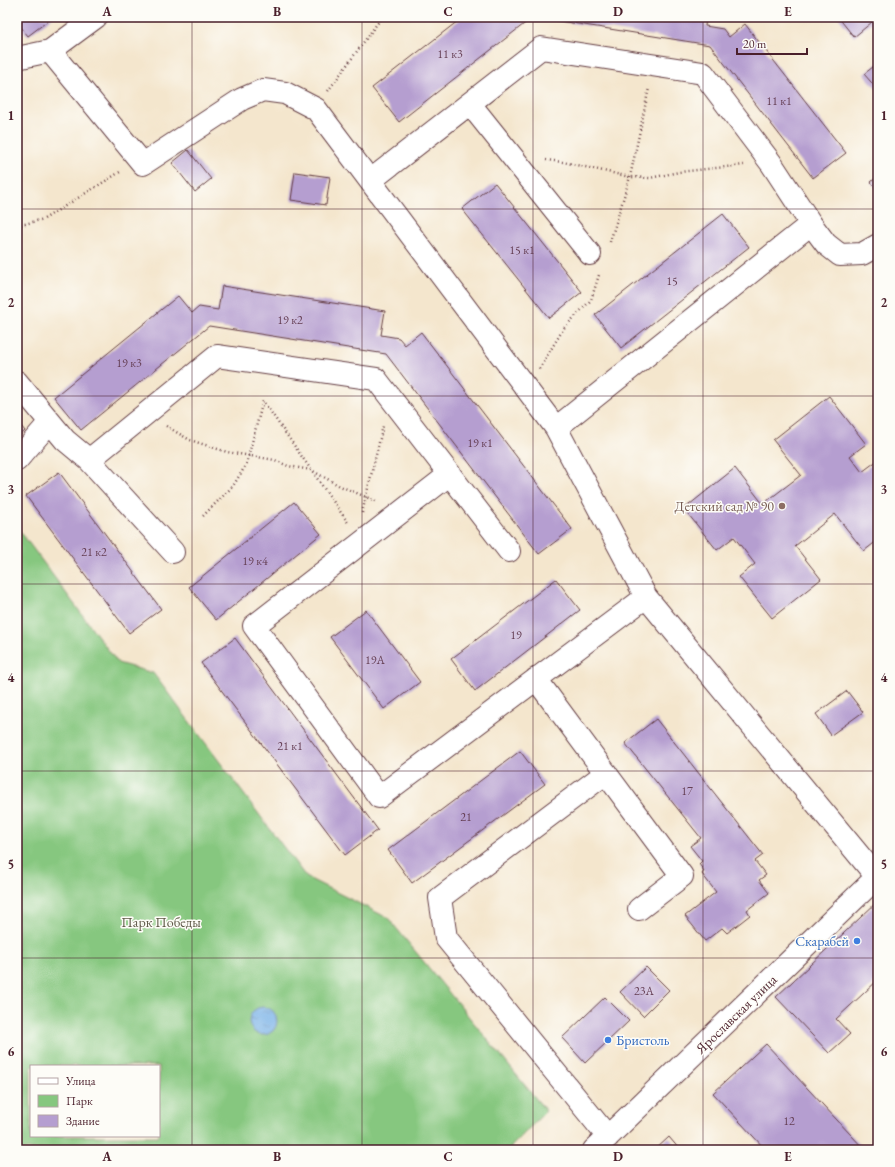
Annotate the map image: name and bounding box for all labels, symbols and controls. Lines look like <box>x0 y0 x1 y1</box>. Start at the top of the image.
text: A <box>101 3 112 20</box>
text: B <box>273 3 281 20</box>
text: C <box>443 3 453 20</box>
text: D <box>613 3 623 20</box>
text: E <box>784 3 792 20</box>
scale bar <box>737 30 807 56</box>
text: 20 m <box>743 36 767 52</box>
house number: 11 к3 <box>437 46 463 62</box>
house number: 11 к1 <box>766 93 792 109</box>
text: 1 <box>8 107 15 124</box>
text: 1 <box>881 107 888 124</box>
house number: 15 к1 <box>509 242 535 258</box>
house number: 15 <box>666 273 678 289</box>
text: 2 <box>8 294 15 311</box>
text: 2 <box>881 294 888 311</box>
house number: 19 к2 <box>277 312 303 328</box>
house number: 19 к3 <box>116 355 142 371</box>
house number: 19 к1 <box>467 435 493 451</box>
text: 3 <box>8 481 15 498</box>
text: 3 <box>881 481 888 498</box>
place label: Детский сад № 90 <box>675 497 774 515</box>
marker: Детский сад № 90 <box>777 501 787 511</box>
house number: 21 к2 <box>81 544 107 560</box>
house number: 19 к4 <box>242 553 268 569</box>
house number: 19 <box>510 627 522 643</box>
house number: 19А <box>365 652 386 668</box>
text: 4 <box>8 669 15 686</box>
text: 4 <box>881 669 888 686</box>
house number: 21 к1 <box>277 738 303 754</box>
house number: 17 <box>681 783 693 799</box>
house number: 21 <box>460 809 472 825</box>
text: 5 <box>8 856 14 873</box>
text: 5 <box>881 856 887 873</box>
park label: Парк Победы <box>121 913 201 931</box>
place label: Скарабей <box>795 932 850 950</box>
marker: Скарабей <box>852 936 862 946</box>
street label: Ярославская улица <box>691 970 781 1058</box>
house number: 23А <box>634 983 655 999</box>
place label: Бристоль <box>616 1031 670 1049</box>
marker: Бристоль <box>603 1035 613 1045</box>
text: 6 <box>8 1043 15 1060</box>
text: 6 <box>881 1043 888 1060</box>
legend <box>30 1065 160 1137</box>
text: Улица <box>65 1073 96 1089</box>
text: Парк <box>66 1093 93 1109</box>
text: Здание <box>66 1113 100 1129</box>
house number: 12 <box>783 1113 795 1129</box>
text: A <box>101 1148 112 1165</box>
text: B <box>273 1148 281 1165</box>
text: C <box>443 1148 453 1165</box>
text: D <box>613 1148 623 1165</box>
text: E <box>784 1148 792 1165</box>

